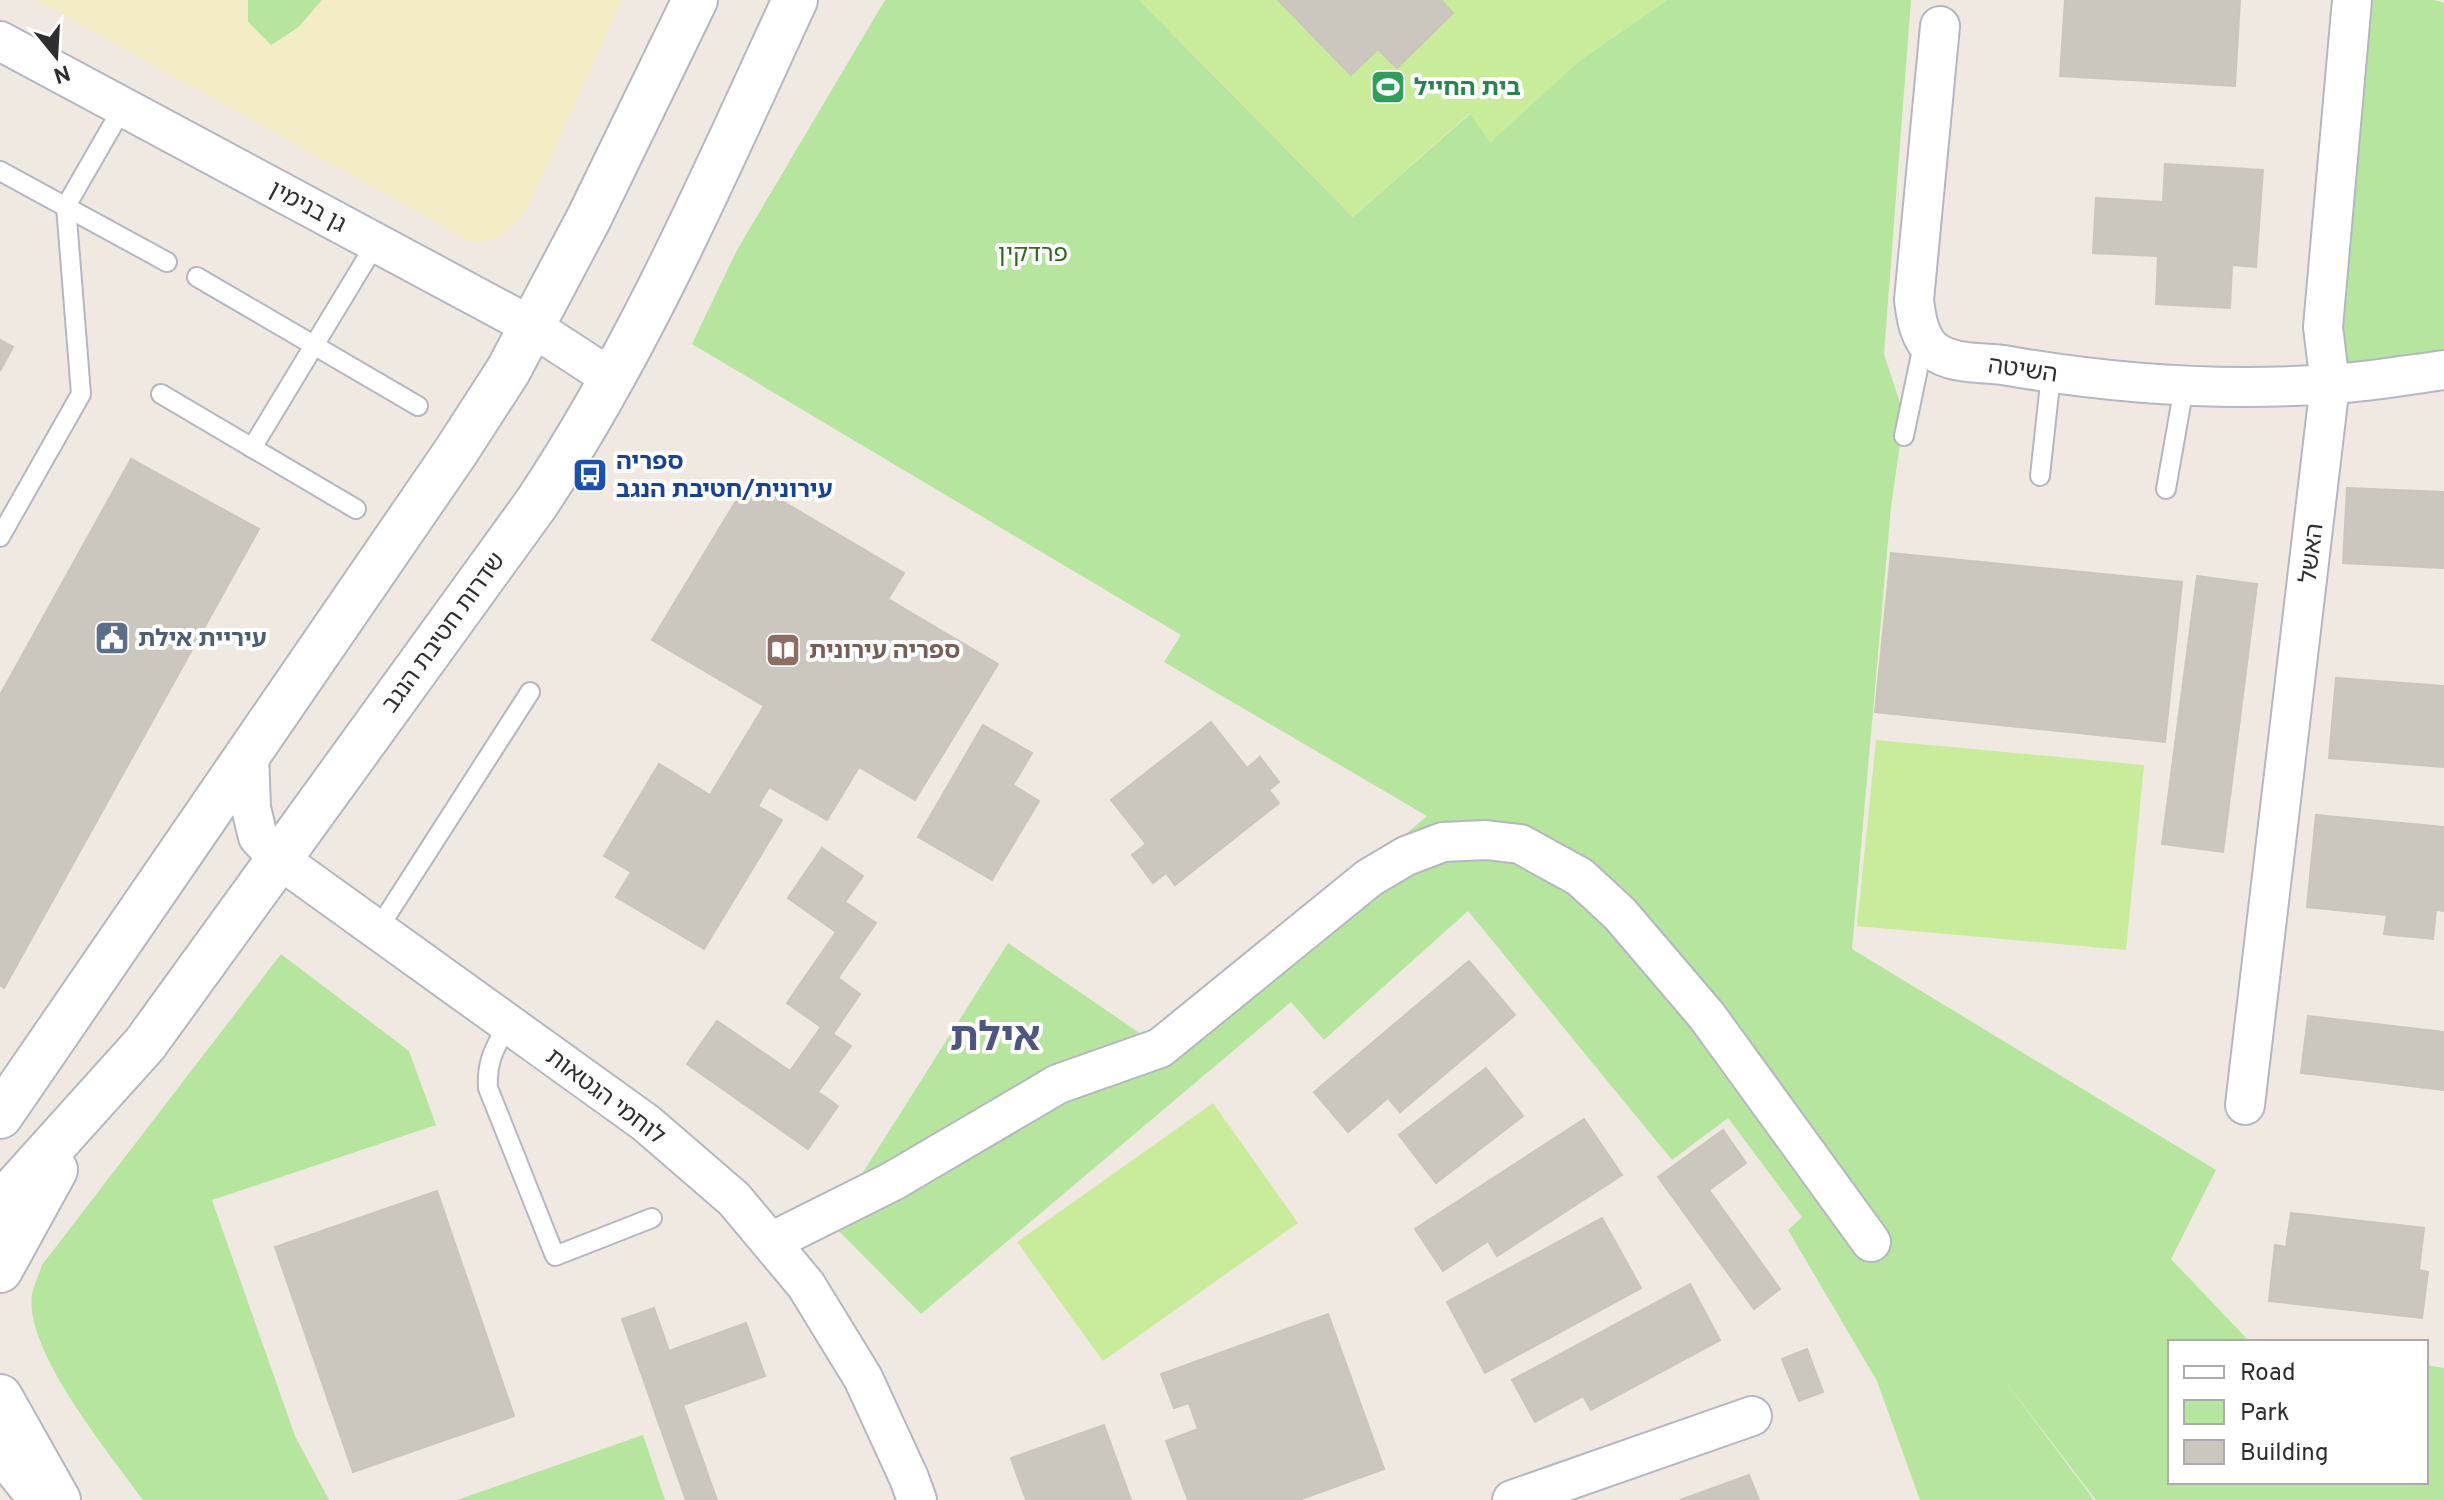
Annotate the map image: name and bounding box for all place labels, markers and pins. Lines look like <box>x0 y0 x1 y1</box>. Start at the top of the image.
sports icon: בית החייל <box>1369 68 1407 106</box>
place label: בית החייל <box>1414 74 1521 104</box>
place label: ספריה עירונית/חטיבת הנגב <box>616 448 833 506</box>
bus stop icon: ספריה עירונית/חטיבת הנגב <box>571 456 609 494</box>
public building icon: עיריית אילת <box>93 619 131 657</box>
place label: עיריית אילת <box>138 625 267 655</box>
library icon: ספריה עירונית <box>764 631 802 669</box>
place label: ספריה עירונית <box>809 637 960 667</box>

